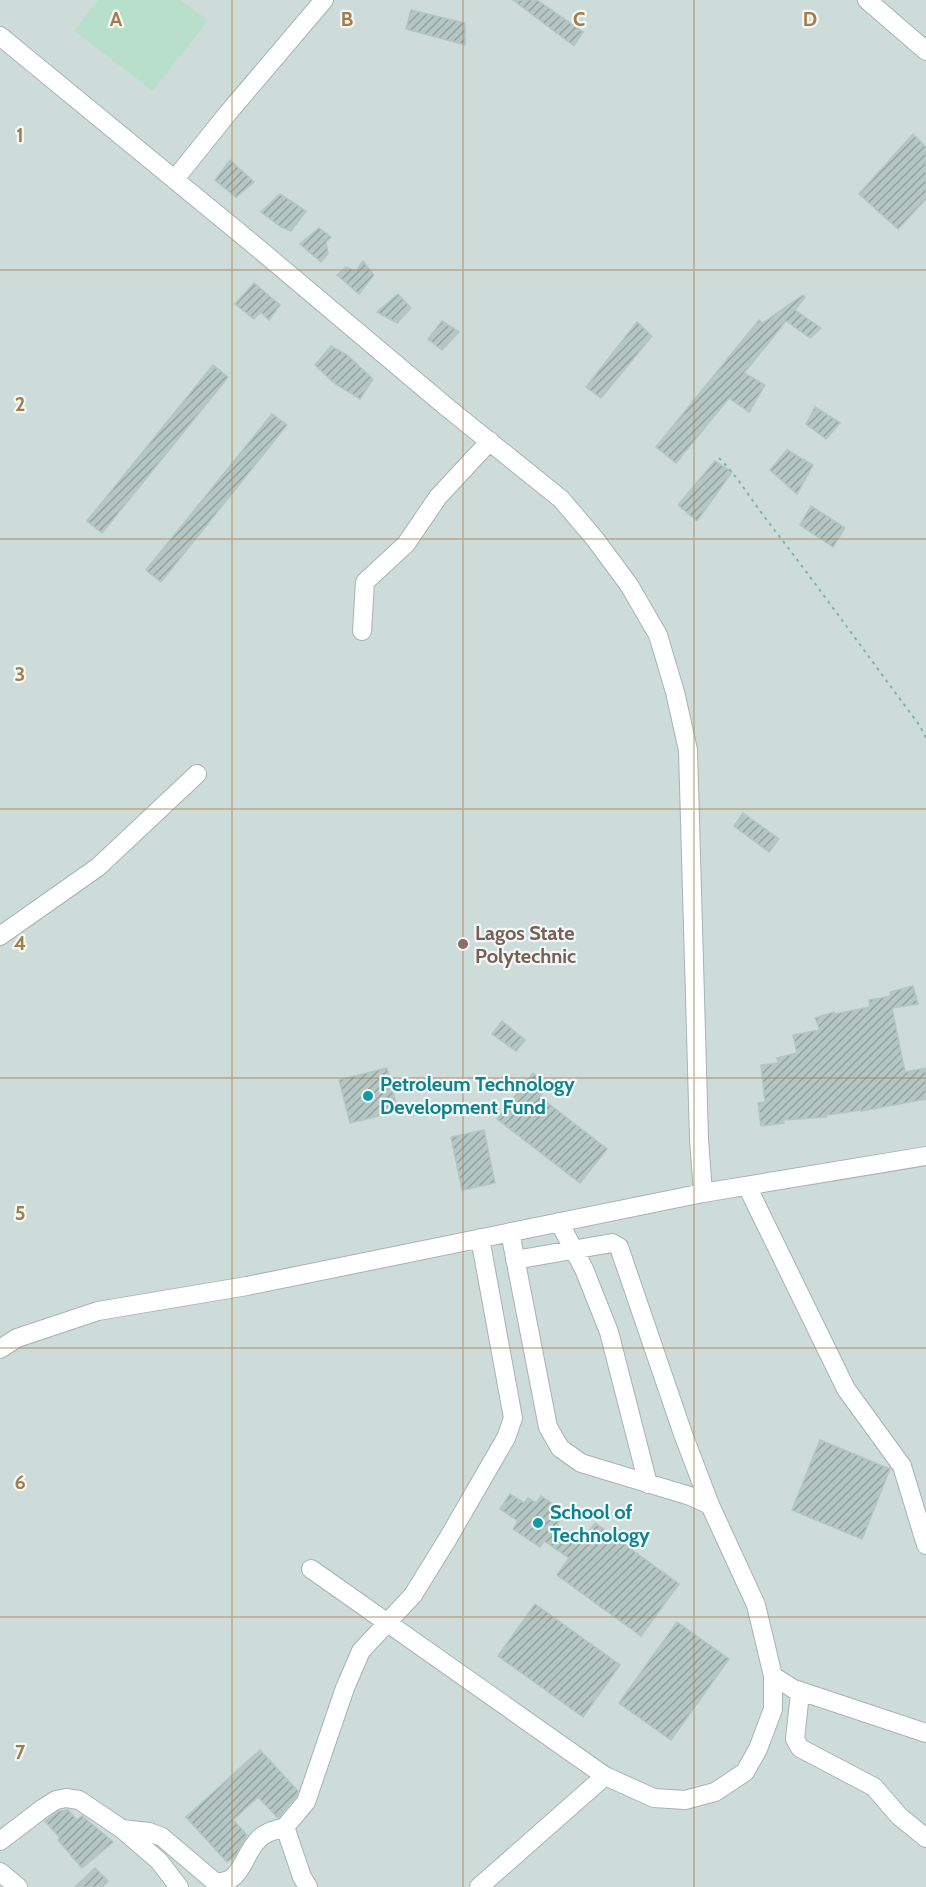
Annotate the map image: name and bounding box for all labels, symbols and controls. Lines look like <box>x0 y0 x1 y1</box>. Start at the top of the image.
text: A <box>110 7 123 31</box>
text: B <box>341 7 353 31</box>
text: C <box>573 7 585 31</box>
text: D <box>803 7 817 31</box>
text: 1 <box>16 123 24 147</box>
text: 2 <box>15 392 25 416</box>
text: 3 <box>15 662 25 686</box>
place label: Lagos State Polytechnic <box>475 921 576 968</box>
text: 4 <box>14 931 26 955</box>
marker: Lagos State Polytechnic <box>456 937 470 951</box>
place label: Petroleum Technology Development Fund <box>380 1072 575 1119</box>
marker: Petroleum Technology Development Fund <box>361 1089 375 1103</box>
text: 5 <box>15 1201 25 1225</box>
text: 6 <box>14 1470 26 1494</box>
place label: School of Technology <box>550 1500 650 1547</box>
marker: School of Technology <box>531 1516 545 1530</box>
text: 7 <box>15 1740 26 1764</box>

